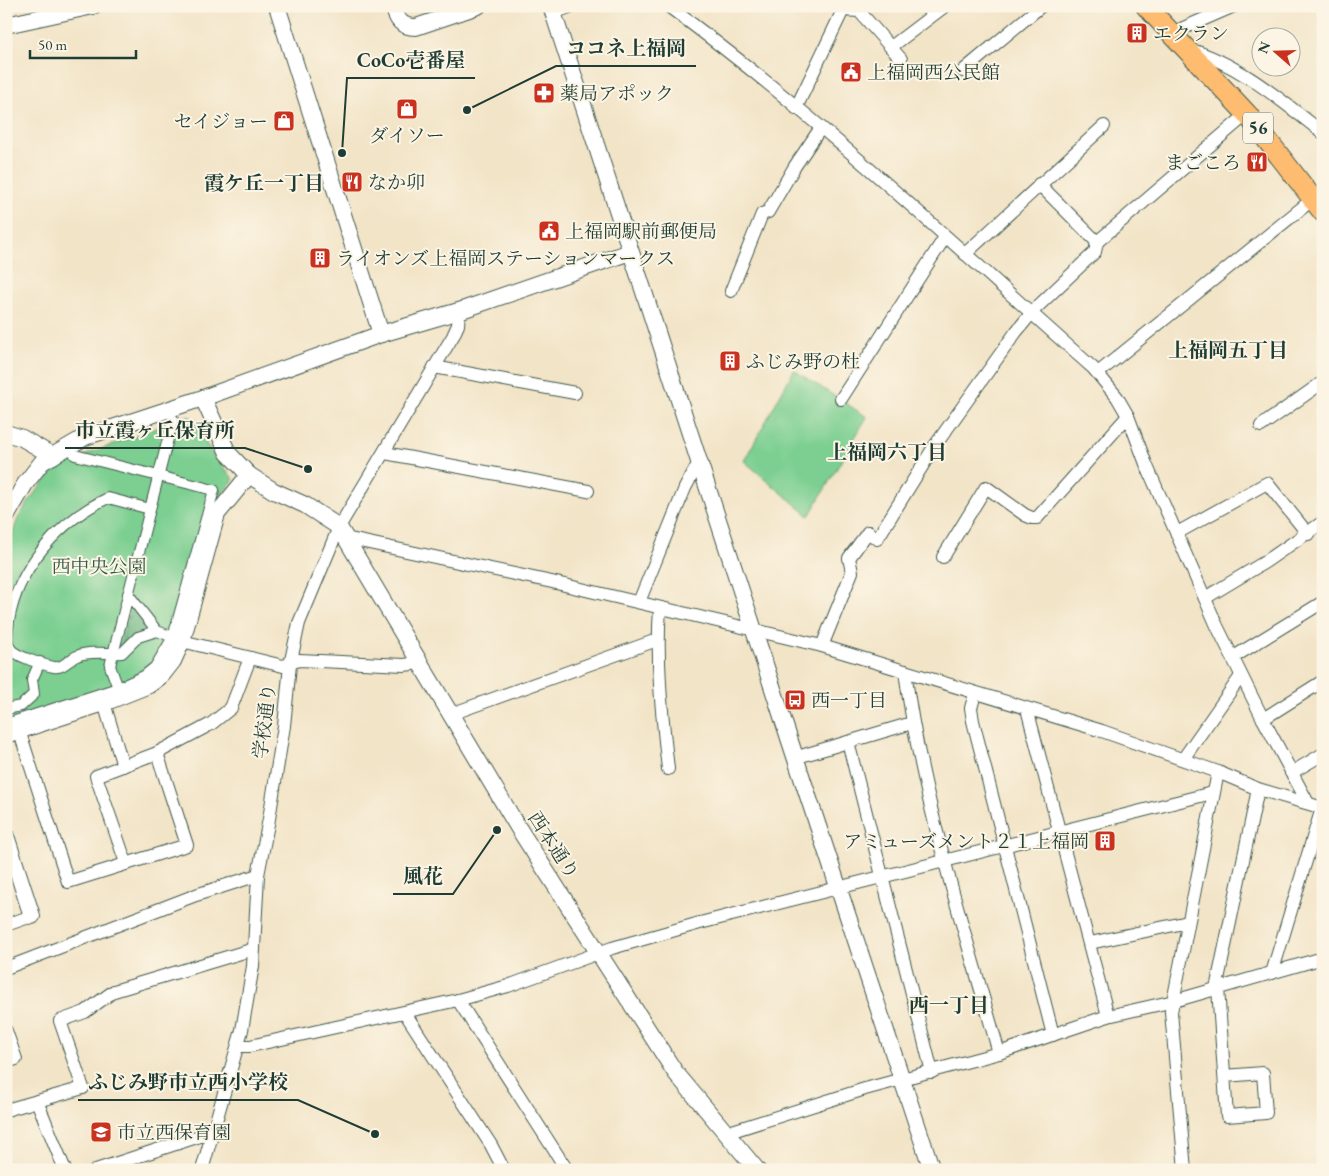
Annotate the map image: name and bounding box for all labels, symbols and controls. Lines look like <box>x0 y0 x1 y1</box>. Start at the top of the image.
building icon: エクラン <box>1125 21 1149 45</box>
place label: エクラン <box>1153 21 1229 46</box>
scale bar <box>30 28 136 60</box>
north arrow <box>1252 28 1302 78</box>
callout: ココネ上福岡 <box>556 31 696 66</box>
text: 50 m <box>38 35 67 54</box>
text: ココネ上福岡 <box>566 35 686 61</box>
text: N <box>1253 39 1274 56</box>
callout: CoCo壱番屋 <box>347 43 475 78</box>
text: CoCo壱番屋 <box>357 47 465 73</box>
public building icon: 上福岡西公民館 <box>839 60 863 84</box>
place label: 上福岡西公民館 <box>867 60 1000 85</box>
pharmacy icon: 薬局アポック <box>532 81 556 105</box>
place label: 薬局アポック <box>560 81 674 106</box>
shop icon: ダイソー <box>395 97 419 121</box>
place label: セイジョー <box>174 109 268 134</box>
shop icon: セイジョー <box>272 109 296 133</box>
road number: 56 <box>1243 112 1273 144</box>
place label: ダイソー <box>369 123 445 148</box>
place label: まごころ <box>1165 150 1241 175</box>
restaurant icon: まごころ <box>1245 150 1269 174</box>
district label: 霞ケ丘一丁目 <box>204 170 324 196</box>
restaurant icon: なか卯 <box>340 170 364 194</box>
place label: なか卯 <box>368 170 425 195</box>
public building icon: 上福岡駅前郵便局 <box>537 219 561 243</box>
place label: 上福岡駅前郵便局 <box>565 219 717 244</box>
building icon: ライオンズ上福岡ステーションマークス <box>308 246 332 270</box>
place label: ライオンズ上福岡ステーションマークス <box>336 246 675 271</box>
district label: 上福岡五丁目 <box>1168 337 1288 363</box>
building icon: ふじみ野の杜 <box>718 349 742 373</box>
place label: ふじみ野の杜 <box>746 349 860 374</box>
callout: 市立霞ヶ丘保育所 <box>65 413 245 448</box>
text: 市立霞ヶ丘保育所 <box>75 417 235 443</box>
district label: 上福岡六丁目 <box>827 439 947 465</box>
park label: 西中央公園 <box>51 554 147 579</box>
street label: 学校通り <box>247 682 282 760</box>
bus stop icon: 西一丁目 <box>783 688 807 712</box>
place label: 西一丁目 <box>811 688 887 713</box>
street label: 西本通り <box>522 807 585 884</box>
place label: アミューズメント２１上福岡 <box>843 829 1089 854</box>
building icon: アミューズメント２１上福岡 <box>1093 829 1117 853</box>
callout: 風花 <box>393 859 453 894</box>
text: 風花 <box>403 863 443 889</box>
district label: 西一丁目 <box>909 992 989 1018</box>
callout: ふじみ野市立西小学校 <box>78 1065 298 1100</box>
text: ふじみ野市立西小学校 <box>88 1069 288 1095</box>
school or university icon: 市立西保育園 <box>89 1120 113 1144</box>
place label: 市立西保育園 <box>117 1120 231 1145</box>

